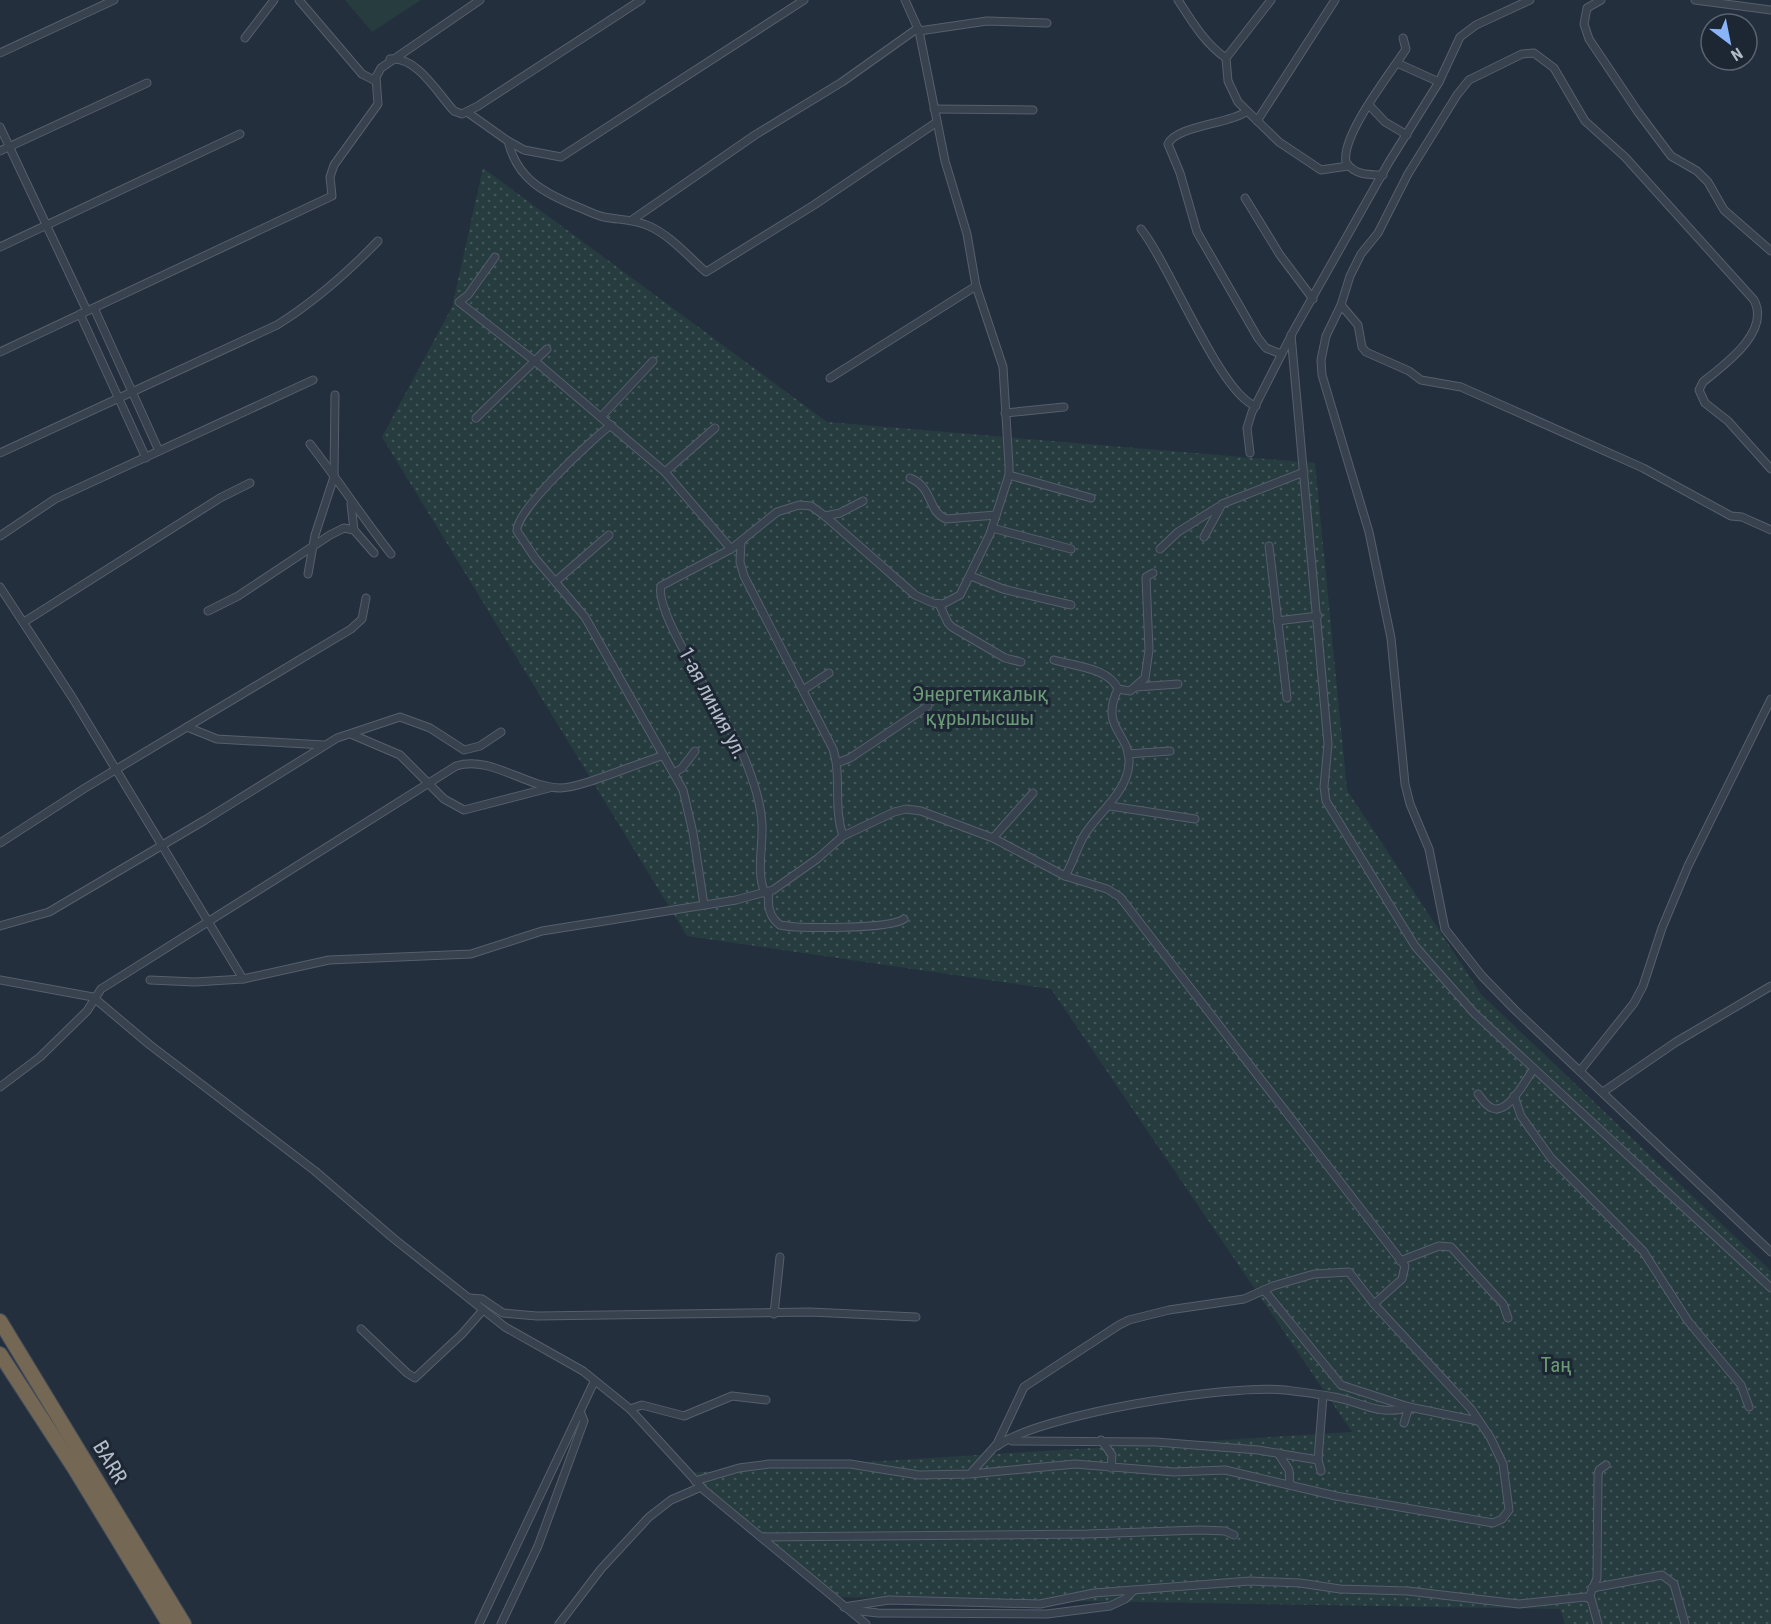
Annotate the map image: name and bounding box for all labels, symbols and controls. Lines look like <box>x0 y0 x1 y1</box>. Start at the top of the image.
north arrow <box>1699 12 1759 72</box>
text: N <box>1727 44 1746 65</box>
street label: 1-ая линия ул. <box>674 643 752 763</box>
park label: Энергетикалық құрылысшы <box>912 682 1048 730</box>
park label: Таң <box>1540 1353 1572 1377</box>
street label: BARR <box>88 1436 132 1488</box>

